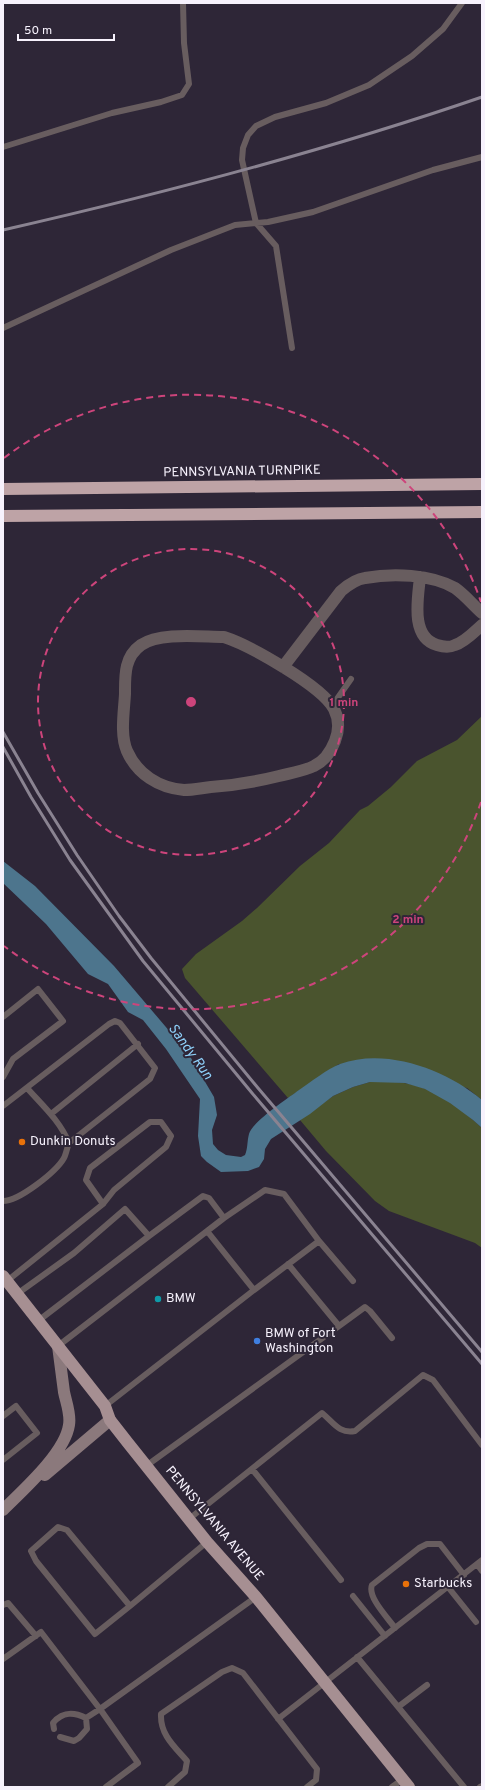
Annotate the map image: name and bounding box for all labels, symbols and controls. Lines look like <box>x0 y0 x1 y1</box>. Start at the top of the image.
scale bar <box>18 16 114 42</box>
text: 50 m <box>24 23 52 39</box>
street label: PENNSYLVANIA TURNPIKE <box>163 463 321 481</box>
centre of rings <box>184 695 198 709</box>
text: 1 min <box>330 695 358 711</box>
text: 2 min <box>392 912 424 928</box>
water label: Sandy Run <box>164 1021 216 1084</box>
place label: Dunkin Donuts <box>30 1134 116 1150</box>
marker: Dunkin Donuts <box>17 1137 27 1147</box>
place label: BMW <box>166 1291 196 1307</box>
marker: BMW <box>153 1294 163 1304</box>
place label: BMW of Fort Washington <box>265 1326 336 1357</box>
marker: BMW of Fort Washington <box>252 1336 262 1346</box>
street label: PENNSYLVANIA AVENUE <box>161 1463 267 1585</box>
place label: Starbucks <box>414 1576 472 1592</box>
marker: Starbucks <box>401 1579 411 1589</box>

